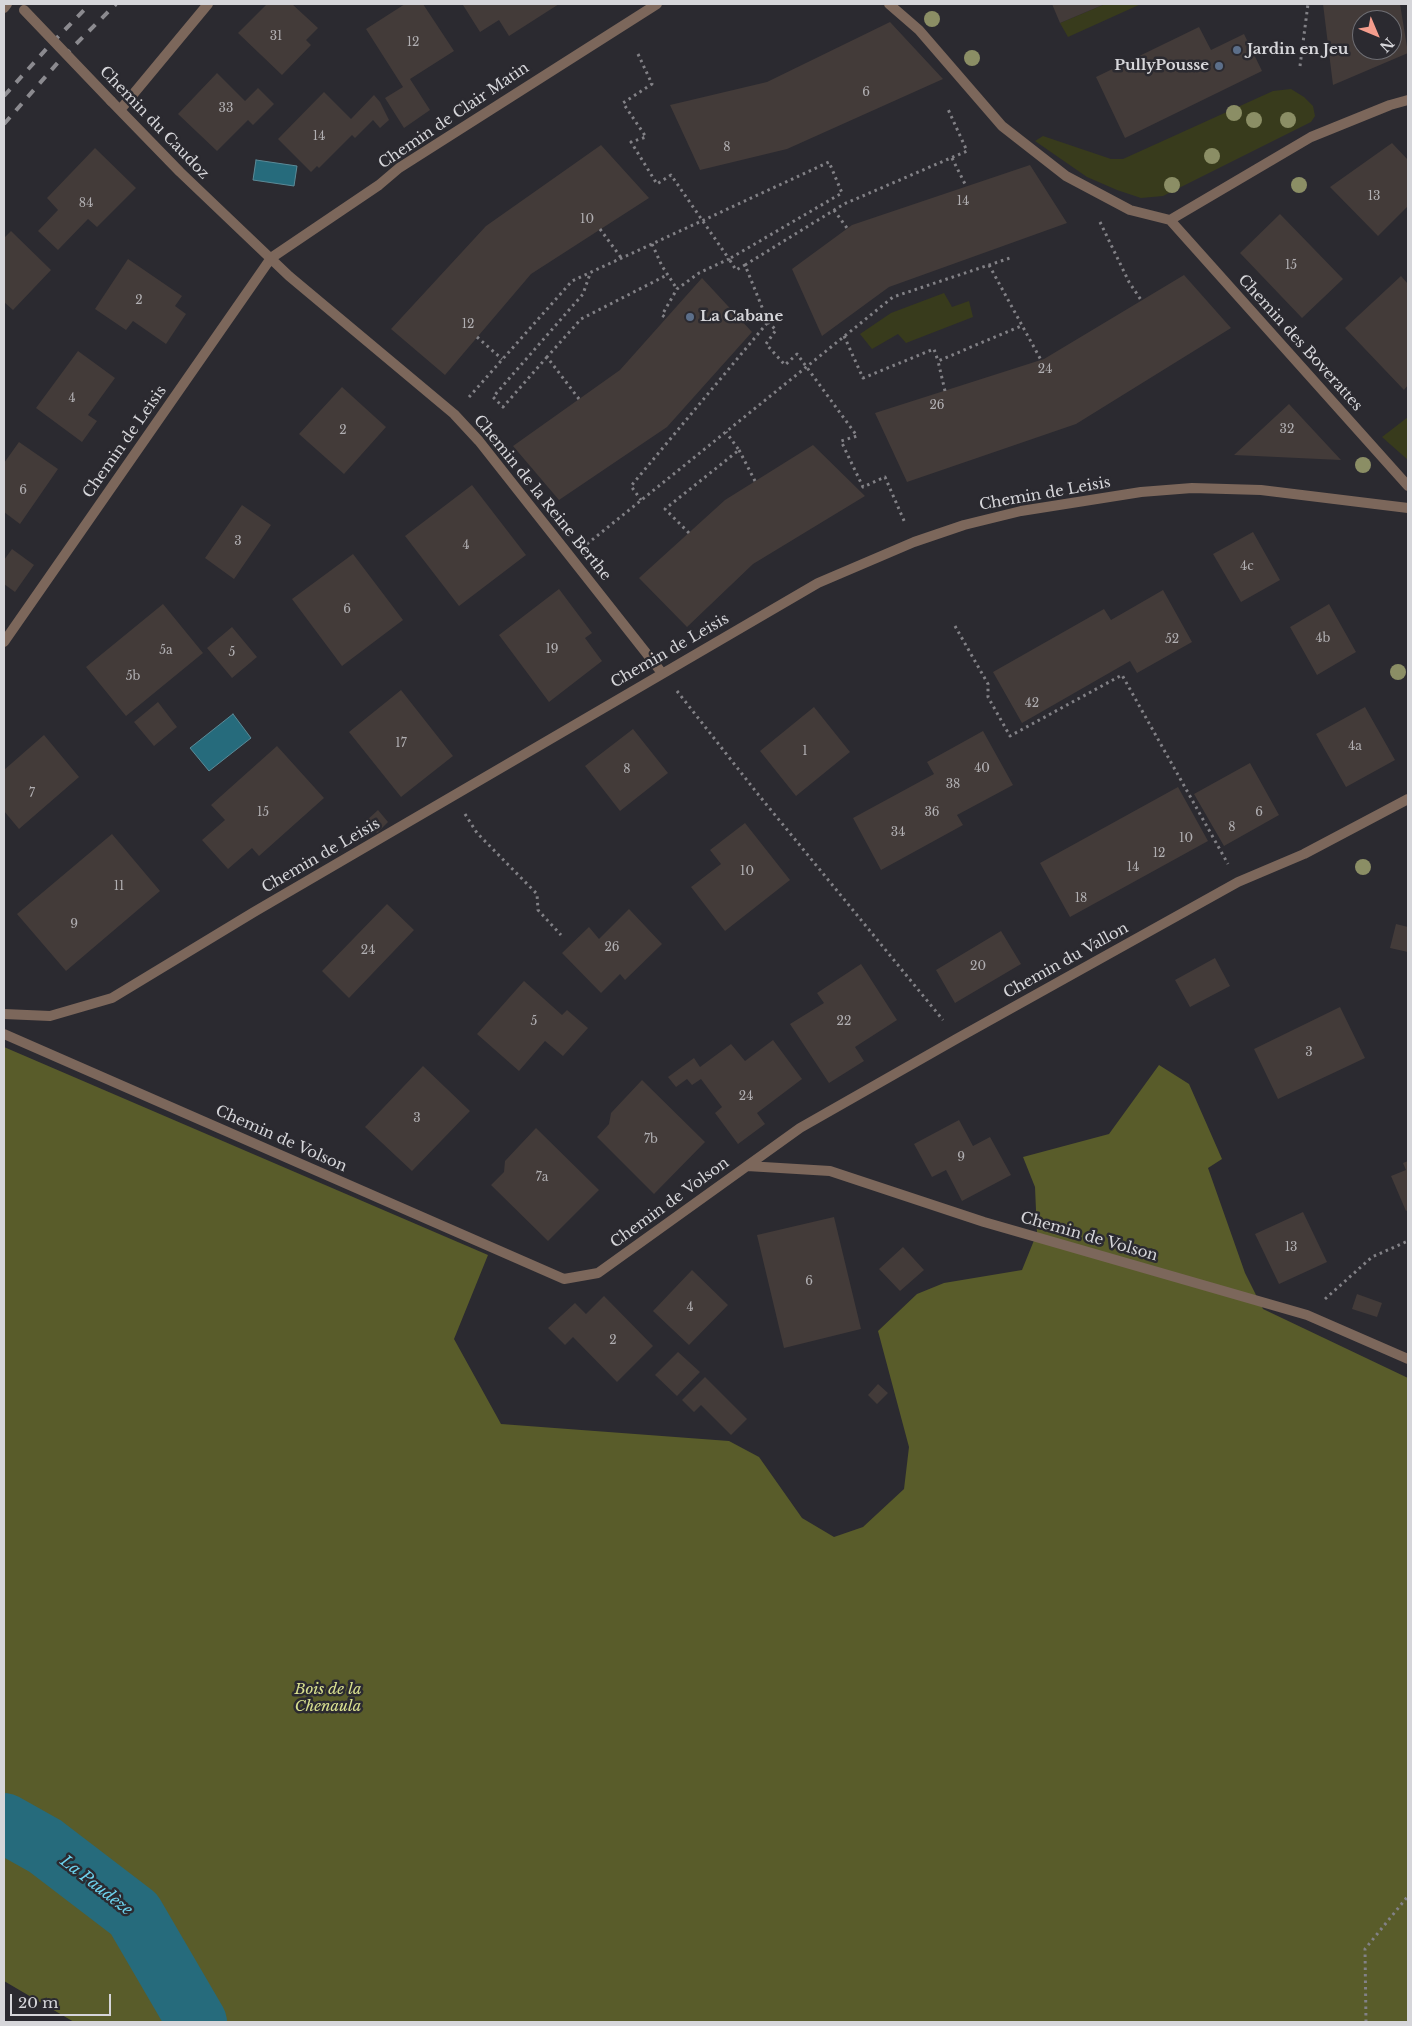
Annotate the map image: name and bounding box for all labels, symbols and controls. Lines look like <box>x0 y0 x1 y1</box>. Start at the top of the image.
north arrow <box>1352 10 1402 60</box>
house number: 31 <box>270 30 282 44</box>
text: N <box>1376 34 1398 56</box>
house number: 12 <box>407 36 419 50</box>
place label: Jardin en Jeu <box>1247 41 1348 59</box>
marker: Jardin en Jeu <box>1231 44 1243 56</box>
place label: PullyPousse <box>1114 57 1209 75</box>
street label: Chemin de Clair Matin <box>375 59 533 173</box>
marker: PullyPousse <box>1213 60 1225 72</box>
street label: Chemin du Caudoz <box>95 63 213 183</box>
house number: 6 <box>862 86 870 100</box>
house number: 33 <box>219 102 233 116</box>
house number: 14 <box>313 130 325 144</box>
house number: 8 <box>723 141 731 155</box>
house number: 13 <box>1368 190 1380 204</box>
house number: 14 <box>957 195 969 209</box>
house number: 84 <box>79 197 93 211</box>
house number: 10 <box>580 213 594 227</box>
house number: 15 <box>1285 259 1297 273</box>
street label: Chemin des Boverattes <box>1234 271 1366 415</box>
house number: 2 <box>135 294 143 308</box>
place label: La Cabane <box>700 308 783 326</box>
marker: La Cabane <box>684 311 696 323</box>
house number: 12 <box>462 318 474 332</box>
house number: 24 <box>1038 363 1052 377</box>
street label: Chemin de Leisis <box>79 382 171 502</box>
house number: 4 <box>68 392 76 406</box>
house number: 26 <box>929 399 945 413</box>
street label: Chemin de la Reine Berthe <box>470 412 614 584</box>
house number: 32 <box>1280 423 1294 437</box>
house number: 2 <box>339 424 347 438</box>
street label: Chemin de Leisis <box>978 474 1112 514</box>
house number: 6 <box>19 484 27 498</box>
house number: 3 <box>234 535 242 549</box>
house number: 4 <box>462 539 470 553</box>
house number: 4c <box>1240 560 1254 574</box>
house number: 6 <box>343 603 351 617</box>
street label: Chemin de Leisis <box>608 610 732 692</box>
house number: 4b <box>1316 632 1330 646</box>
house number: 52 <box>1165 633 1179 647</box>
house number: 19 <box>545 643 559 657</box>
house number: 5a <box>159 644 173 658</box>
house number: 5 <box>229 646 235 660</box>
house number: 5b <box>126 670 140 684</box>
house number: 42 <box>1025 697 1039 711</box>
house number: 17 <box>395 737 407 751</box>
house number: 4a <box>1348 740 1362 754</box>
house number: 1 <box>802 745 808 759</box>
house number: 40 <box>974 762 990 776</box>
house number: 8 <box>623 763 631 777</box>
house number: 38 <box>946 778 960 792</box>
house number: 7 <box>29 787 35 801</box>
house number: 15 <box>257 806 269 820</box>
house number: 36 <box>924 806 940 820</box>
house number: 6 <box>1255 806 1263 820</box>
street label: Chemin de Leisis <box>259 815 383 897</box>
house number: 8 <box>1228 821 1236 835</box>
house number: 34 <box>891 826 905 840</box>
house number: 10 <box>1179 832 1193 846</box>
house number: 12 <box>1153 847 1165 861</box>
house number: 14 <box>1127 861 1139 875</box>
house number: 10 <box>740 865 754 879</box>
house number: 11 <box>114 880 124 894</box>
house number: 18 <box>1075 892 1087 906</box>
house number: 9 <box>70 918 78 932</box>
street label: Chemin du Vallon <box>1000 919 1132 1003</box>
house number: 26 <box>604 941 620 955</box>
house number: 24 <box>361 944 375 958</box>
house number: 20 <box>970 960 986 974</box>
house number: 5 <box>531 1015 537 1029</box>
house number: 22 <box>837 1015 851 1029</box>
house number: 3 <box>1305 1046 1313 1060</box>
house number: 24 <box>739 1090 753 1104</box>
street label: Chemin de Volson <box>213 1102 349 1176</box>
house number: 3 <box>413 1112 421 1126</box>
house number: 7b <box>644 1133 658 1147</box>
house number: 9 <box>957 1151 965 1165</box>
street label: Chemin de Volson <box>607 1154 733 1252</box>
house number: 7a <box>536 1171 548 1185</box>
street label: Chemin de Volson <box>1018 1209 1160 1265</box>
house number: 13 <box>1285 1241 1297 1255</box>
house number: 6 <box>805 1275 813 1289</box>
house number: 4 <box>686 1301 694 1315</box>
house number: 2 <box>609 1334 617 1348</box>
park label: Bois de la Chenaula <box>295 1681 361 1716</box>
water label: La Paudèze <box>56 1852 136 1920</box>
scale bar <box>12 1984 114 2016</box>
text: 20 m <box>18 1993 58 2012</box>

